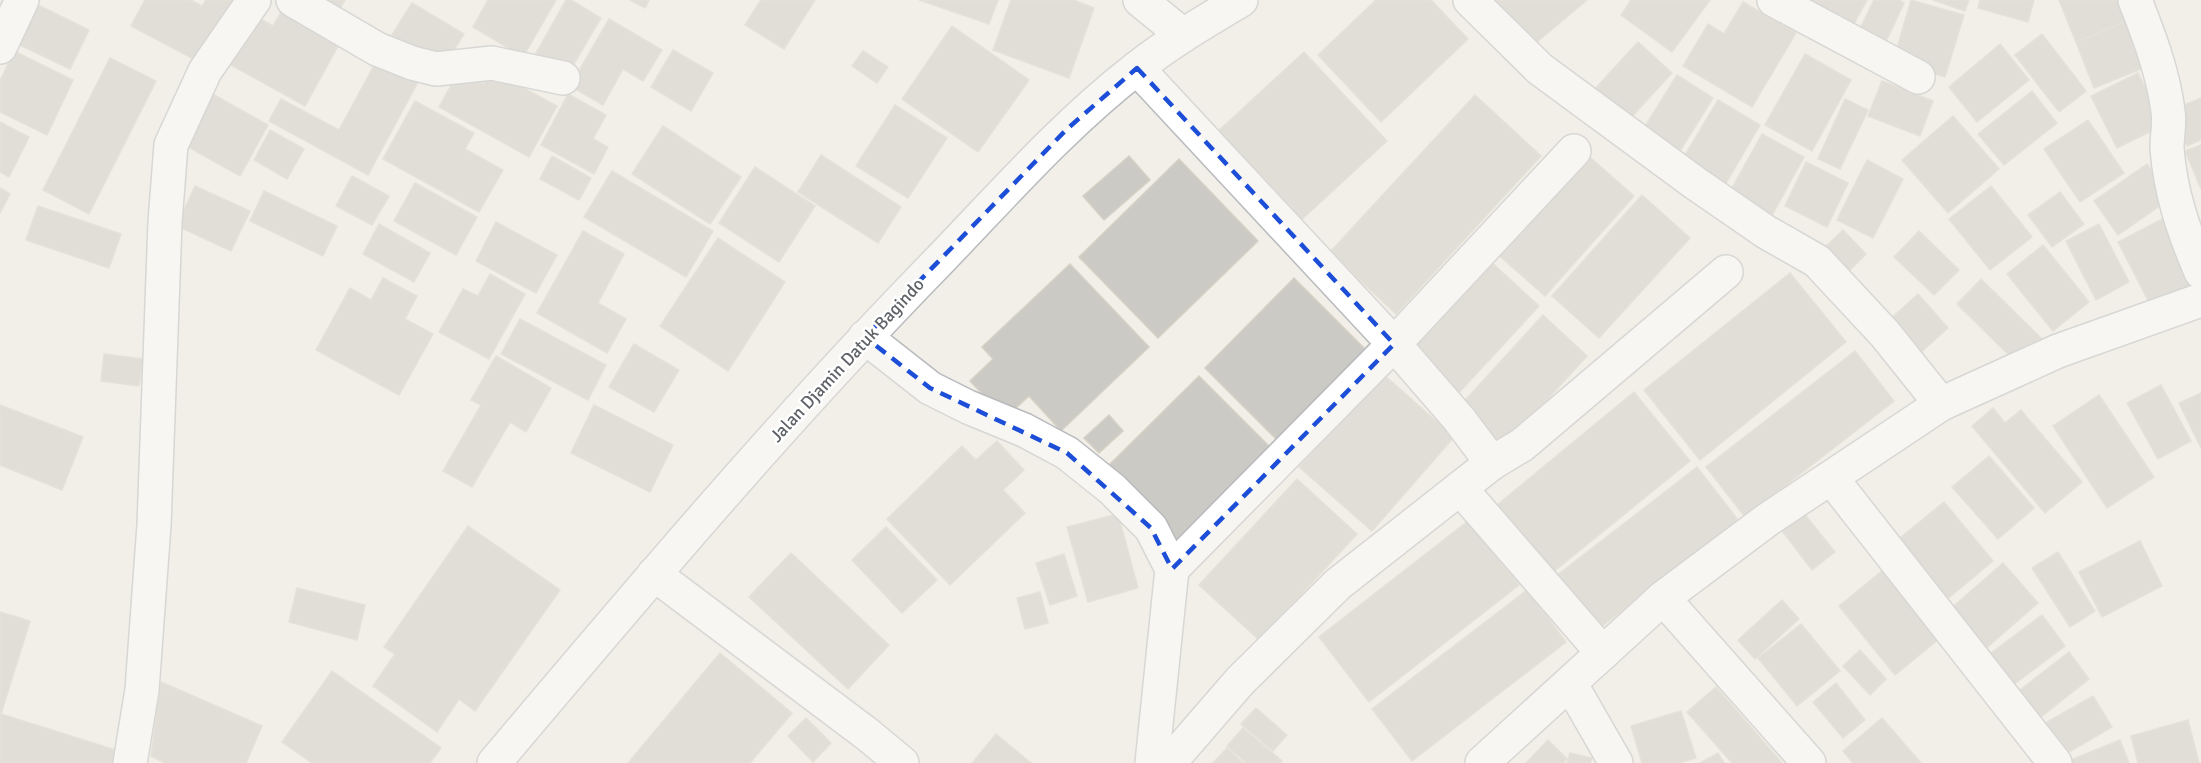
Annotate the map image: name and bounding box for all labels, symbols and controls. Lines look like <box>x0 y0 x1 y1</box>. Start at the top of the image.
street label: Jalan Djamin Datuk Bagindo <box>765 273 929 447</box>

